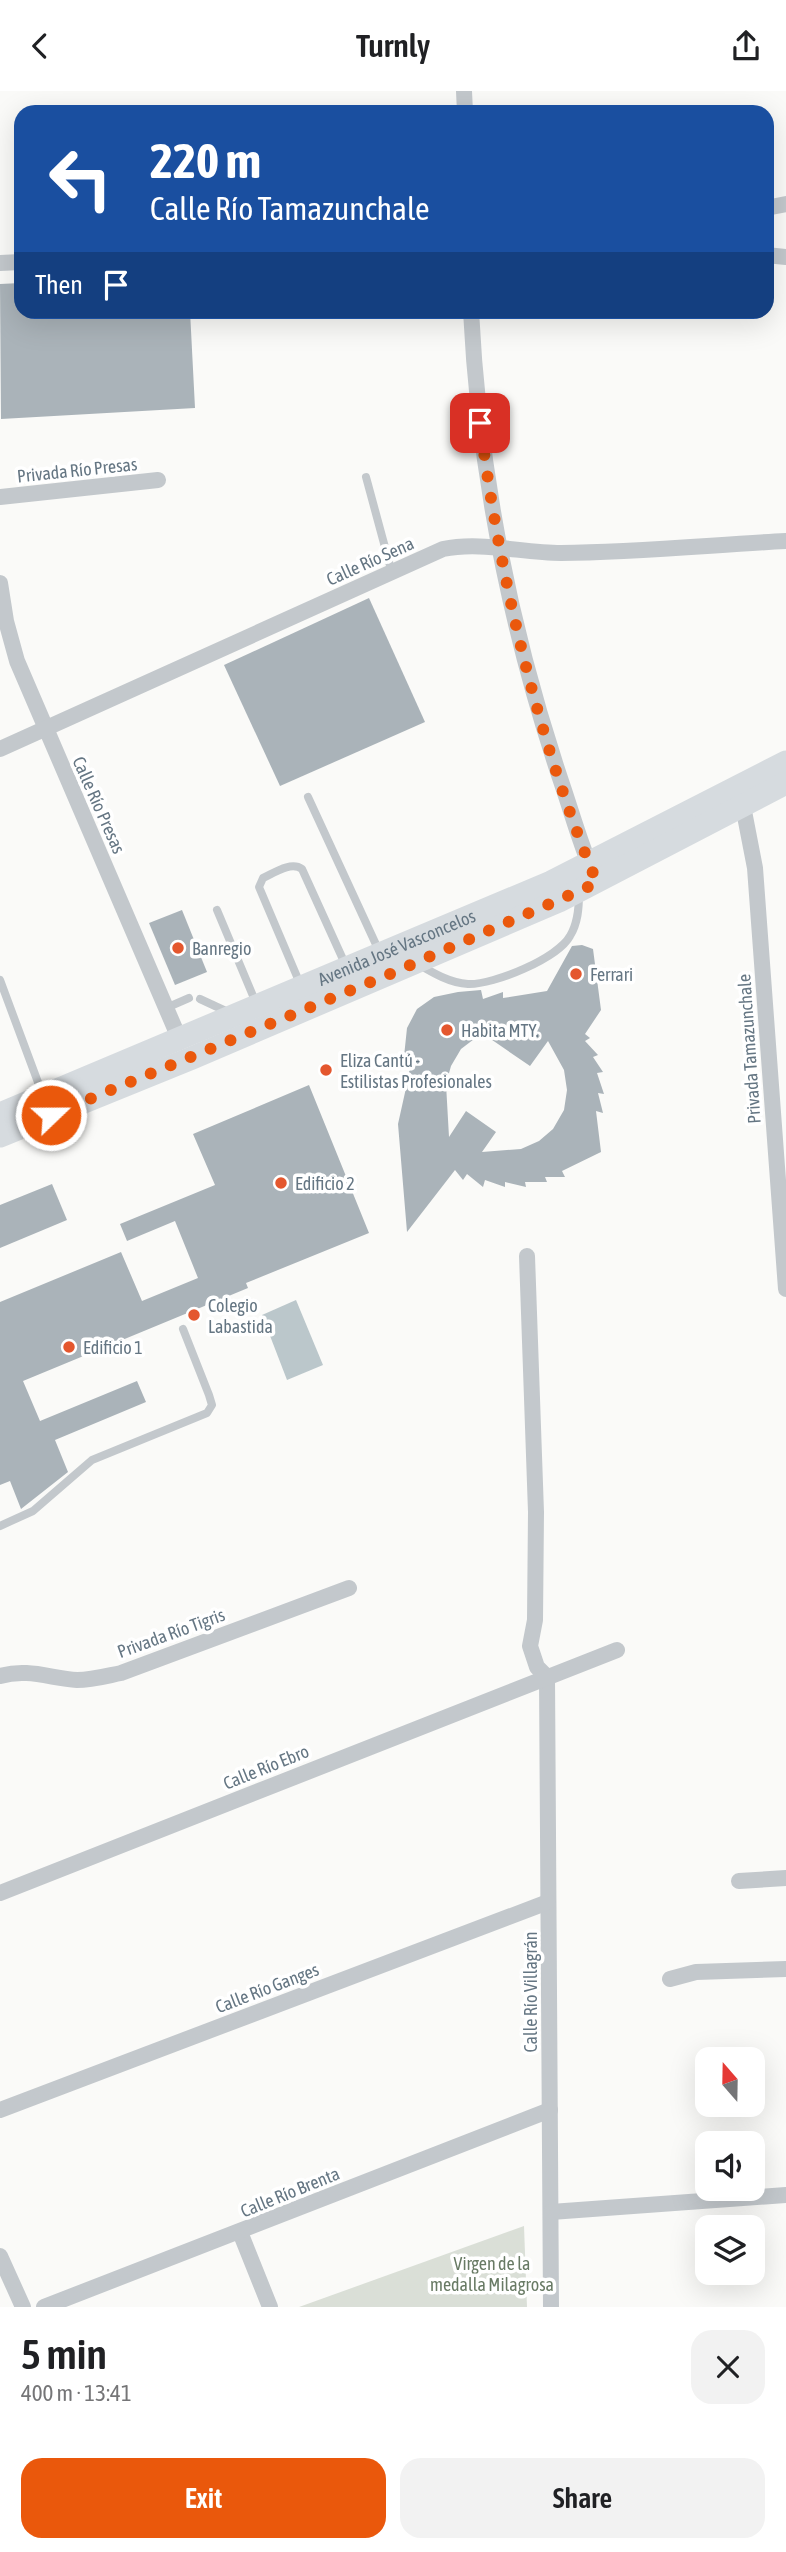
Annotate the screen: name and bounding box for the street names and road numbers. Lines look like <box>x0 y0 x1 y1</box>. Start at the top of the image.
street label: Privada Río Presas <box>16 453 138 487</box>
street label: Calle Río Sena <box>323 532 417 590</box>
street label: Calle Río Presas <box>68 753 130 857</box>
street label: Avenida José Vasconcelos <box>314 905 478 990</box>
street label: Privada Tamazunchale <box>733 973 765 1125</box>
street label: Privada Río Tigris <box>115 1604 227 1662</box>
street label: Calle Río Ebro <box>220 1740 312 1794</box>
street label: Calle Río Villagrán <box>520 1931 541 2053</box>
street label: Calle Río Ganges <box>212 1959 322 2017</box>
street label: Calle Río Brenta <box>237 2163 343 2221</box>

